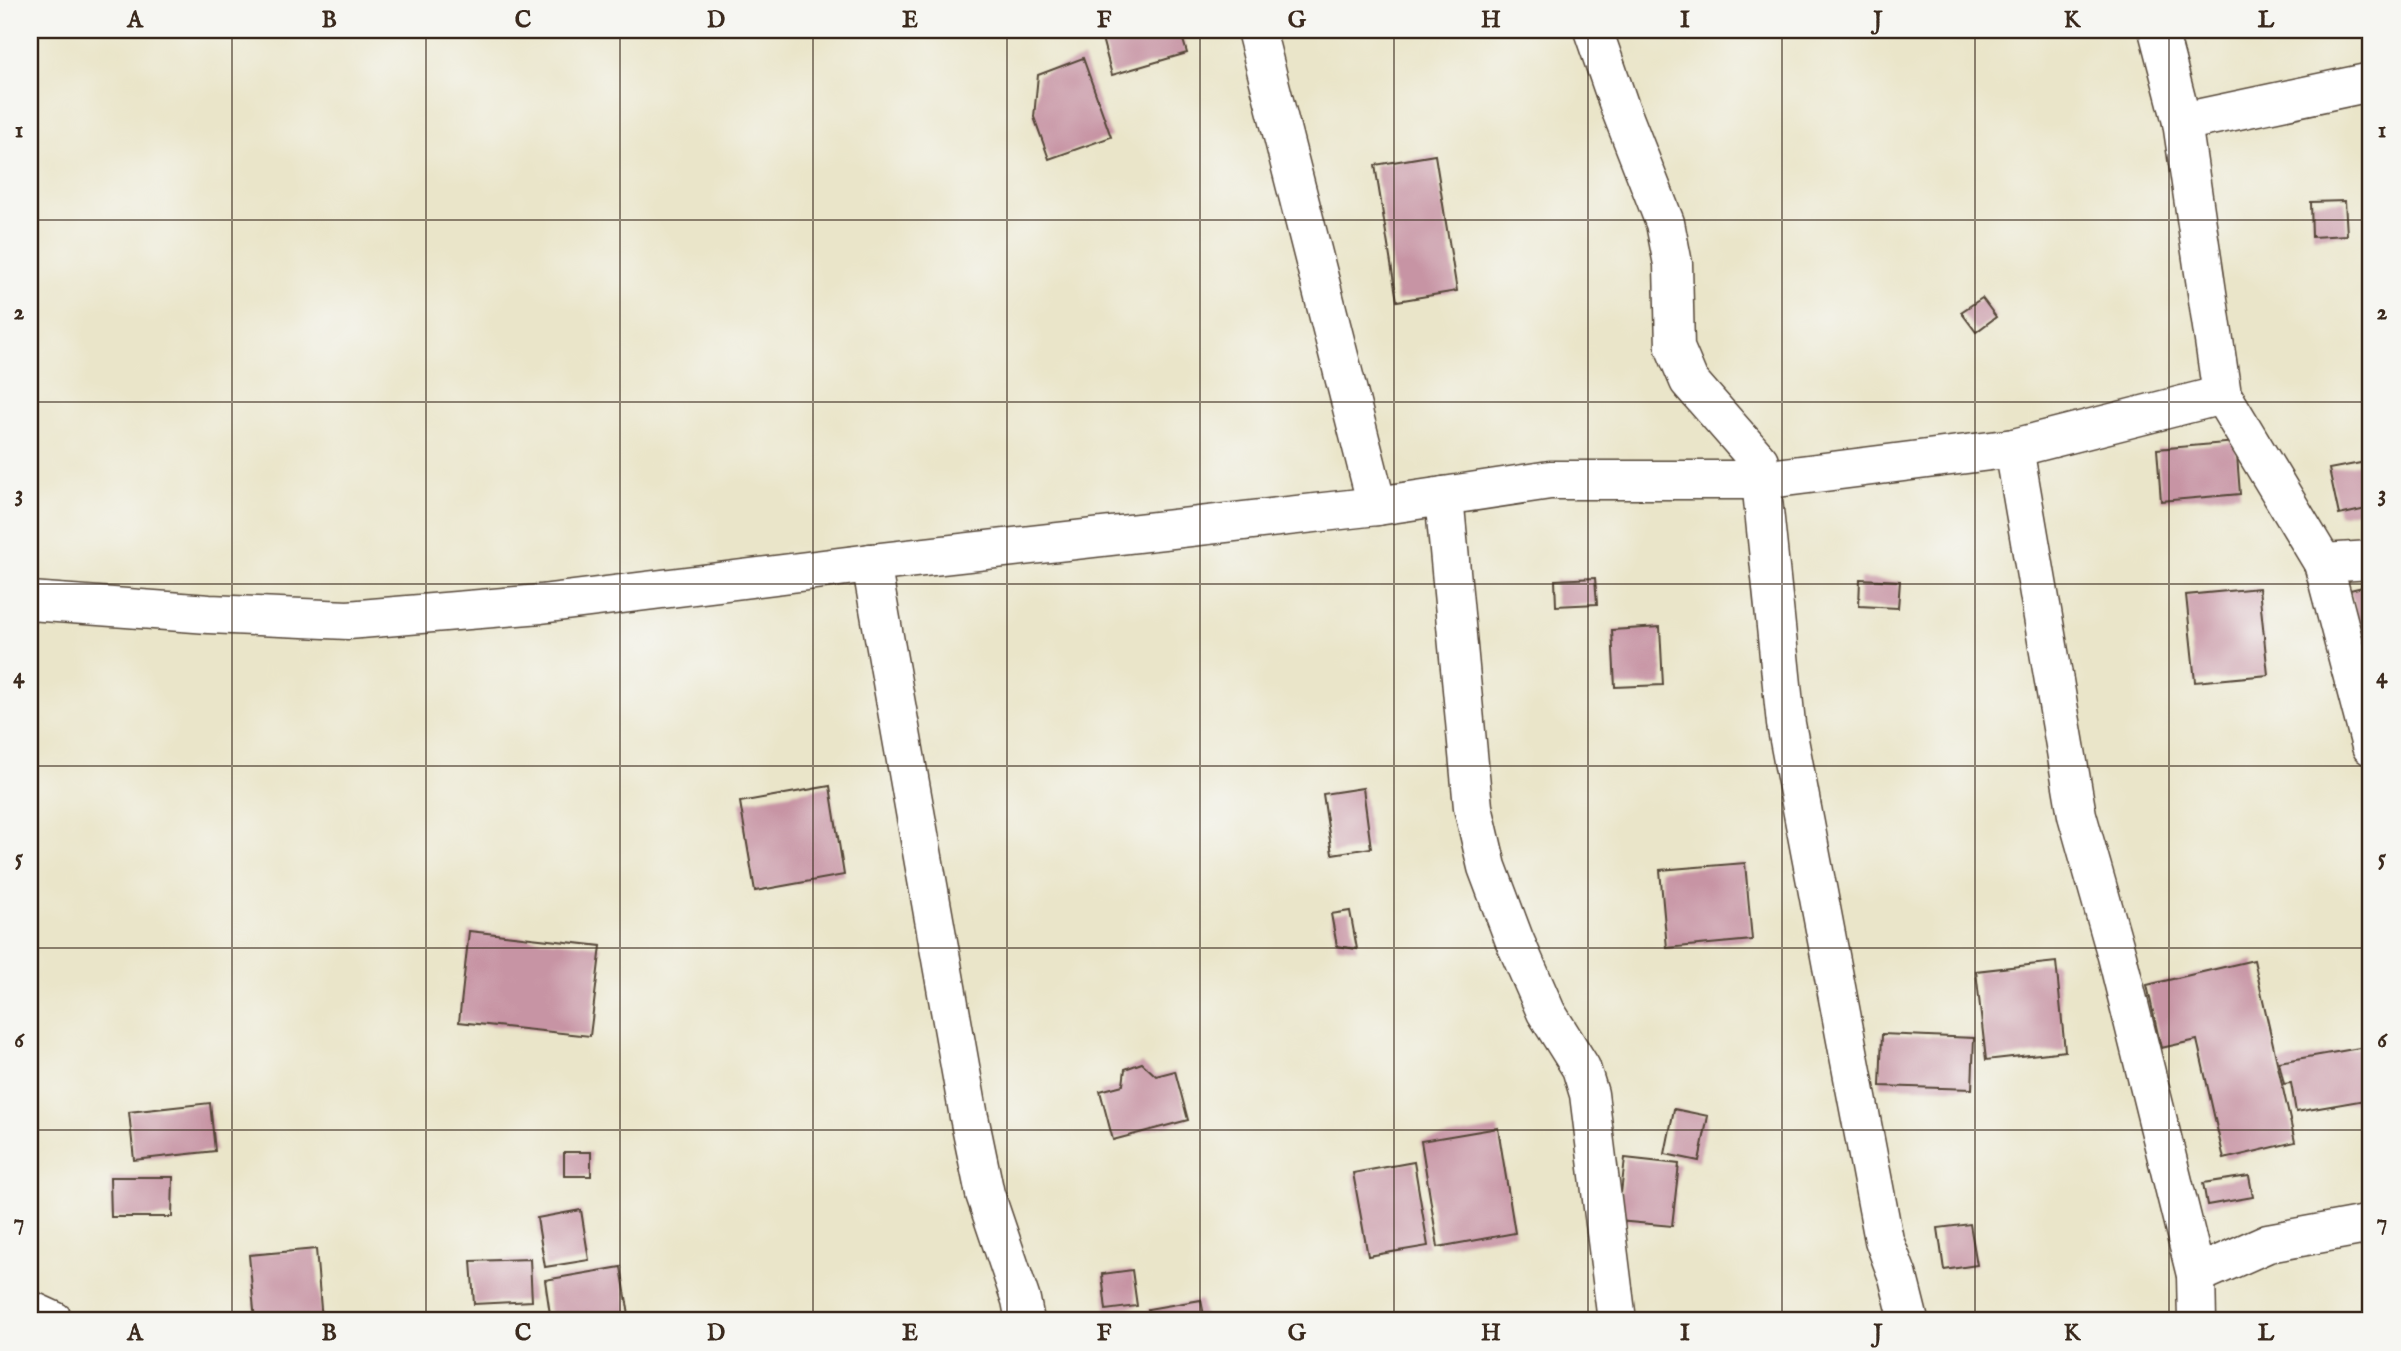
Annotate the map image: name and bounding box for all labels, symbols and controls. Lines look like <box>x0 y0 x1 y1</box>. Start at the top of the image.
text: A <box>126 6 144 35</box>
text: B <box>321 6 337 35</box>
text: C <box>515 6 532 35</box>
text: D <box>707 6 725 35</box>
text: E <box>902 6 918 35</box>
text: F <box>1097 6 1112 35</box>
text: G <box>1288 6 1307 35</box>
text: H <box>1481 6 1501 35</box>
text: I <box>1680 6 1690 35</box>
text: J <box>1870 6 1883 35</box>
text: K <box>2064 6 2082 35</box>
text: L <box>2258 6 2275 35</box>
text: 1 <box>15 116 23 145</box>
text: 1 <box>2378 116 2386 145</box>
text: 2 <box>14 298 25 327</box>
text: 2 <box>2377 298 2388 327</box>
text: 3 <box>15 480 23 509</box>
text: 3 <box>2378 480 2386 509</box>
text: 4 <box>13 662 25 691</box>
text: 4 <box>2376 662 2388 691</box>
text: 5 <box>15 844 24 873</box>
text: 5 <box>2378 844 2387 873</box>
text: 6 <box>14 1026 25 1055</box>
text: 6 <box>2377 1026 2388 1055</box>
text: 7 <box>14 1208 24 1237</box>
text: 7 <box>2377 1208 2387 1237</box>
text: A <box>126 1319 144 1348</box>
text: B <box>321 1319 337 1348</box>
text: C <box>515 1319 532 1348</box>
text: D <box>707 1319 725 1348</box>
text: E <box>902 1319 918 1348</box>
text: F <box>1097 1319 1112 1348</box>
text: G <box>1288 1319 1307 1348</box>
text: H <box>1481 1319 1501 1348</box>
text: I <box>1680 1319 1690 1348</box>
text: J <box>1870 1319 1883 1348</box>
text: K <box>2064 1319 2082 1348</box>
text: L <box>2258 1319 2275 1348</box>

